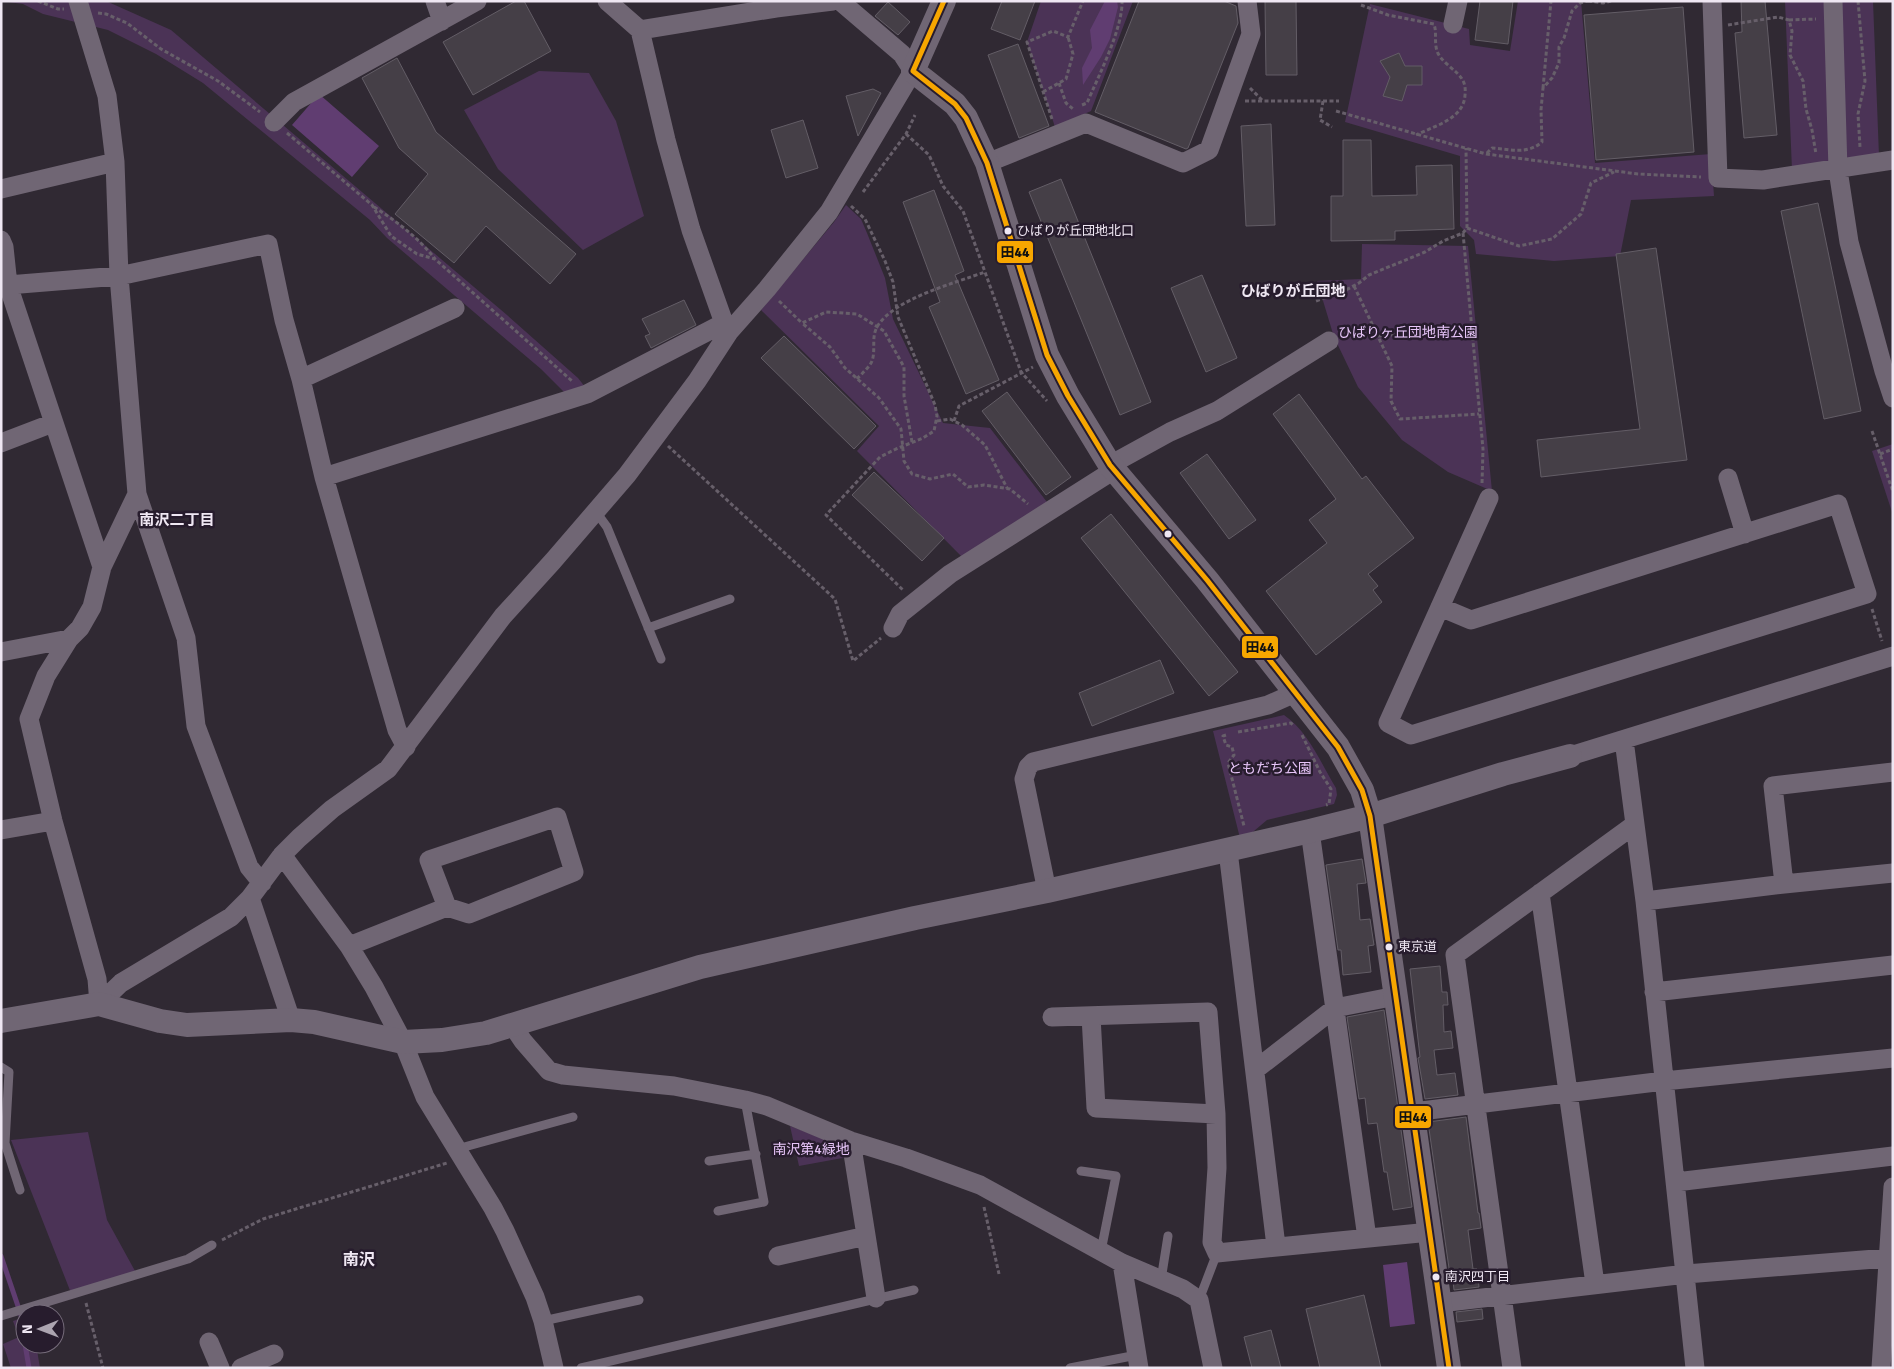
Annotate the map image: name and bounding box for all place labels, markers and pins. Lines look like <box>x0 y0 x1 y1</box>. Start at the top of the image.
place label: ひばりが丘団地北口 <box>1017 223 1134 239</box>
marker: ひばりが丘団地北口 <box>1003 226 1013 236</box>
unlabelled marker <box>1163 529 1173 539</box>
place label: 東京道 <box>1398 939 1437 955</box>
marker: 東京道 <box>1384 942 1394 952</box>
place label: 南沢四丁目 <box>1445 1269 1510 1285</box>
marker: 南沢四丁目 <box>1431 1272 1441 1282</box>

